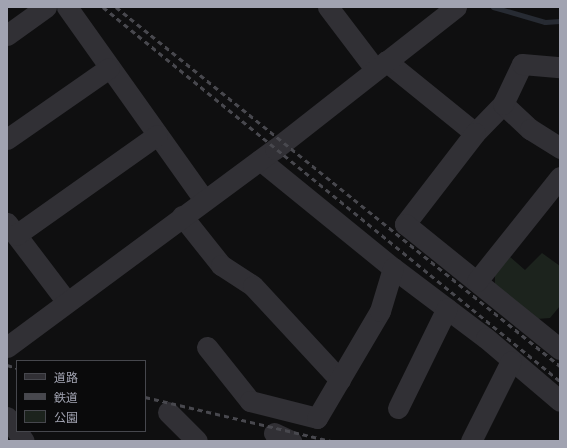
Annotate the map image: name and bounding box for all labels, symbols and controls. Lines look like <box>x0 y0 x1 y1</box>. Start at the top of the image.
legend <box>16 360 146 432</box>
text: 道路 <box>54 370 78 385</box>
text: 鉄道 <box>54 390 78 405</box>
text: 公園 <box>54 410 78 425</box>

